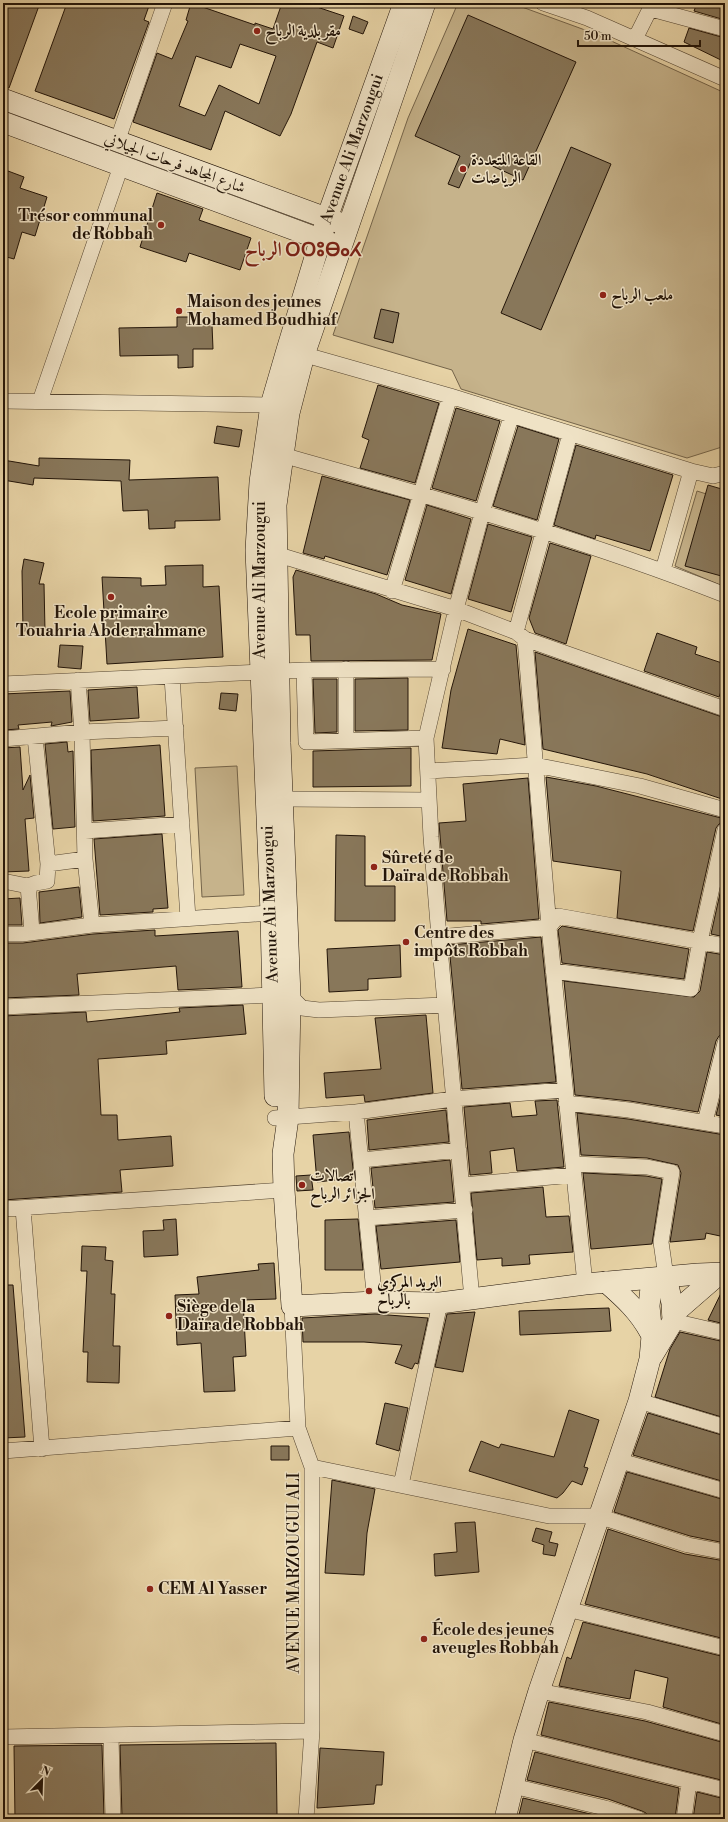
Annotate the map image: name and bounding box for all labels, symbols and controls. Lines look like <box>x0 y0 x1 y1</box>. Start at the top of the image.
place label: مقر بلدية الرباح <box>265 21 341 45</box>
scale bar <box>578 22 700 48</box>
marker: مقر بلدية الرباح <box>252 26 262 36</box>
text: 50 m <box>584 29 612 44</box>
street label: Avenue Ali Marzougui <box>316 71 388 227</box>
street label: شارع المجاهد فرحات الجيلاني <box>101 128 248 201</box>
place label: القاعة المتعددة الرياضات <box>471 150 541 188</box>
marker: القاعة المتعددة الرياضات <box>458 164 468 174</box>
place label: Trésor communal de Robbah <box>18 206 154 244</box>
marker: Trésor communal de Robbah <box>156 220 166 230</box>
district label: الرباح ⵔⵔⵓⴱⴰⵃ <box>244 238 362 268</box>
place label: ملعب الرباح <box>611 285 673 309</box>
marker: ملعب الرباح <box>598 290 608 300</box>
place label: Maison des jeunes Mohamed Boudhiaf <box>187 292 339 330</box>
marker: Maison des jeunes Mohamed Boudhiaf <box>174 306 184 316</box>
street label: Avenue Ali Marzougui <box>250 501 270 660</box>
marker: Ecole primaire Touahria Abderrahmane <box>106 592 116 602</box>
place label: Ecole primaire Touahria Abderrahmane <box>16 603 206 641</box>
street label: Avenue Ali Marzougui <box>257 825 283 984</box>
place label: Sûreté de Daïra de Robbah <box>382 848 509 886</box>
marker: Sûreté de Daïra de Robbah <box>369 862 379 872</box>
place label: Centre des impôts Robbah <box>414 923 528 961</box>
marker: Centre des impôts Robbah <box>401 937 411 947</box>
place label: اتصالات الجزائر الرباح <box>310 1166 375 1208</box>
marker: اتصالات الجزائر الرباح <box>297 1180 307 1190</box>
place label: البريد المركزي بالرباح <box>377 1272 442 1314</box>
marker: البريد المركزي بالرباح <box>364 1286 374 1296</box>
place label: Siège de la Daïra de Robbah <box>177 1297 304 1335</box>
marker: Siège de la Daïra de Robbah <box>164 1311 174 1321</box>
street label: AVENUE MARZOUGUI ALI <box>284 1472 304 1675</box>
place label: CEM Al Yasser <box>158 1579 267 1599</box>
marker: CEM Al Yasser <box>145 1584 155 1594</box>
place label: École des jeunes aveugles Robbah <box>432 1618 559 1658</box>
marker: École des jeunes aveugles Robbah <box>419 1634 429 1644</box>
north arrow <box>22 1760 62 1800</box>
text: N <box>39 1764 53 1780</box>

